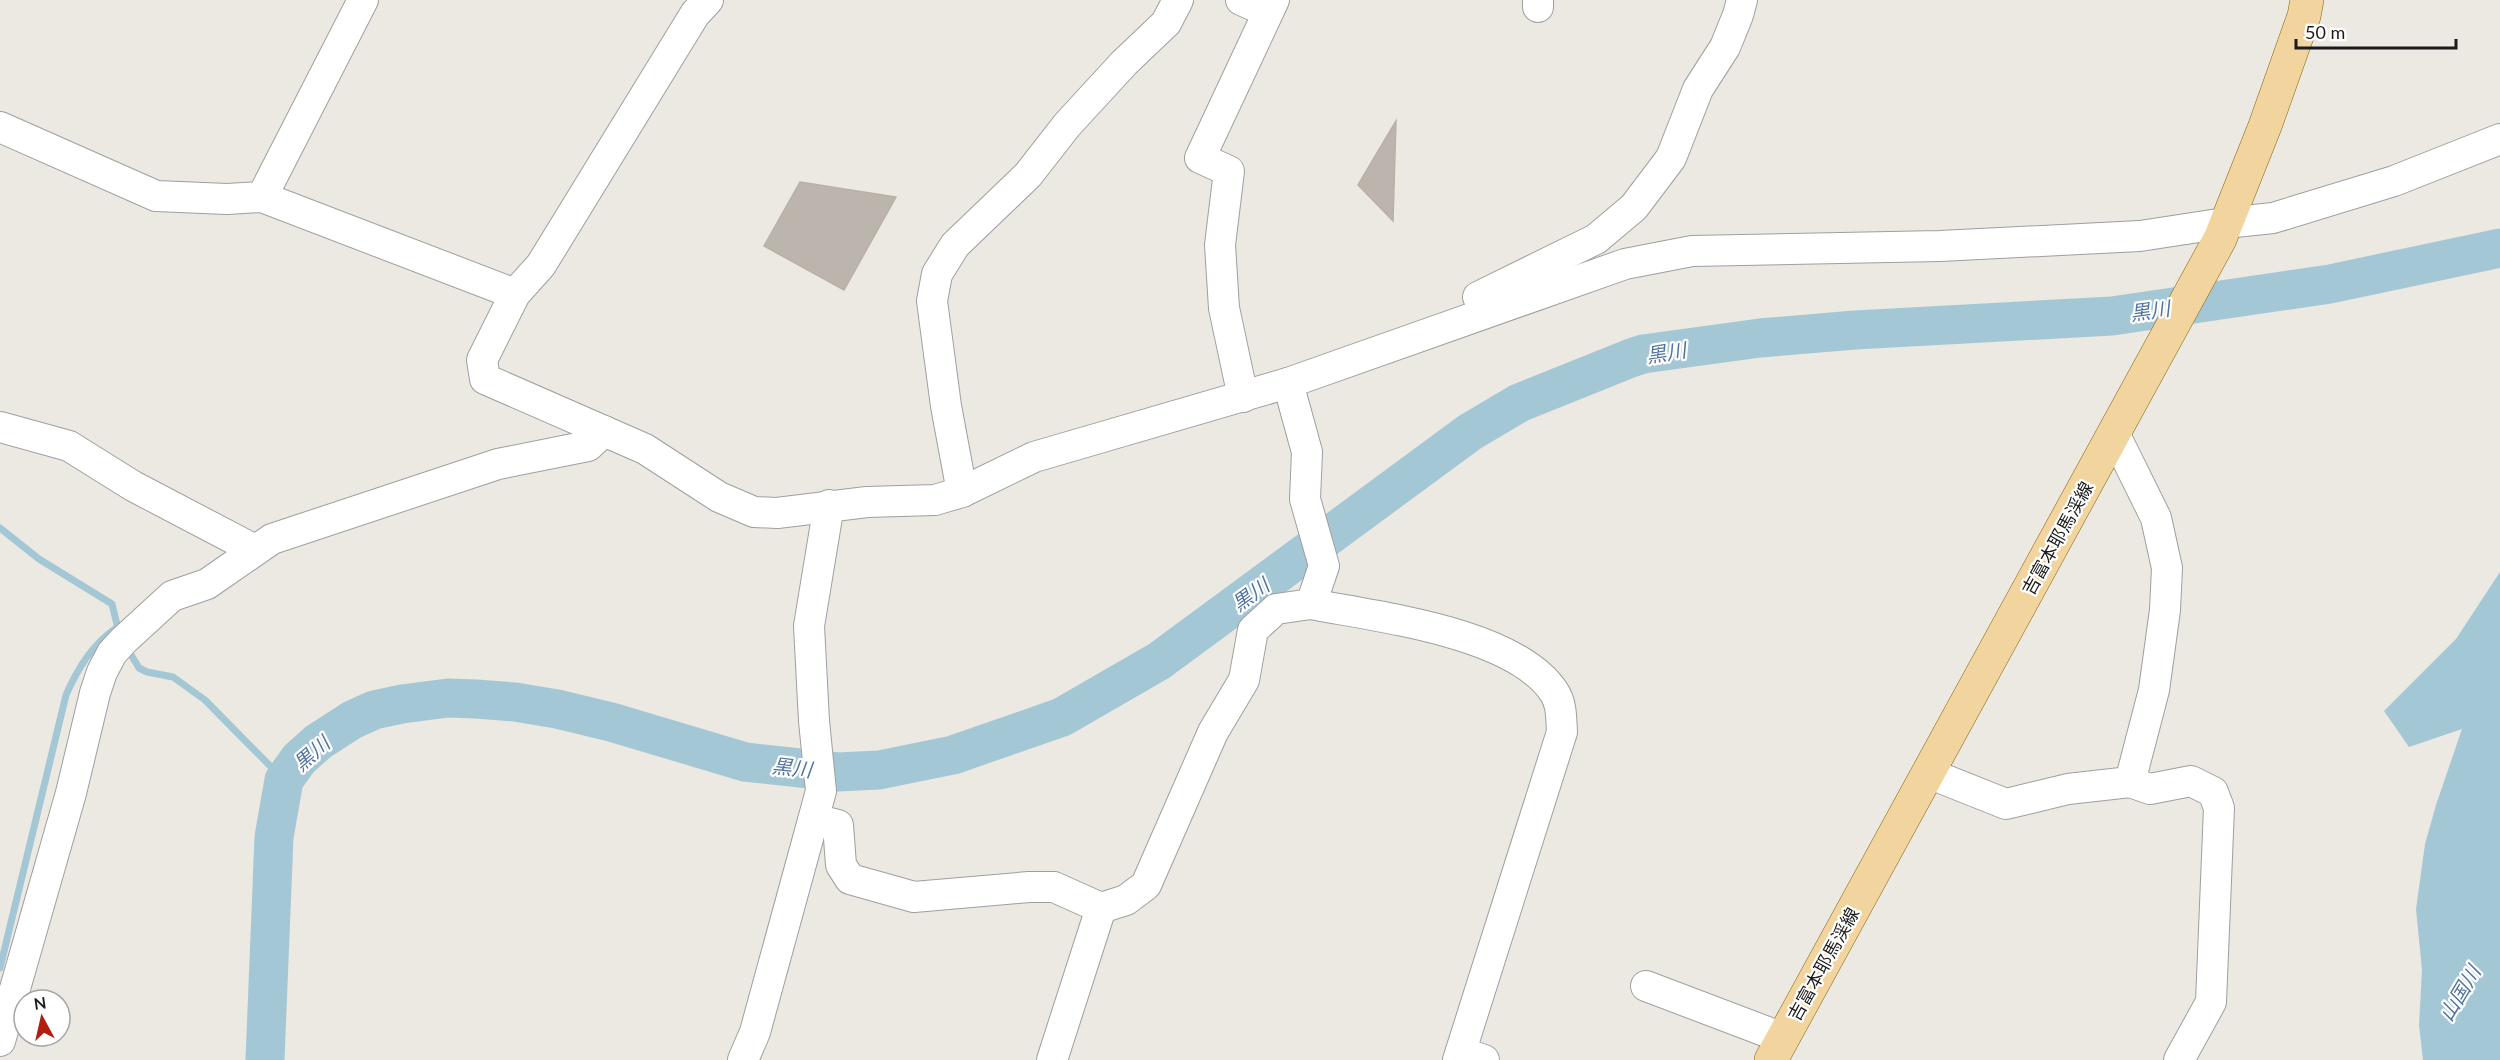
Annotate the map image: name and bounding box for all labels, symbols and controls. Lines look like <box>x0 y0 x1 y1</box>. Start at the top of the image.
scale bar <box>2296 12 2456 50</box>
text: 50 m <box>2305 21 2345 43</box>
water label: 黒川 <box>2129 295 2173 325</box>
water label: 黒川 <box>1644 337 1690 367</box>
street label: 吉富本耶馬渓線 <box>2017 478 2097 598</box>
water label: 黒川 <box>1227 571 1275 615</box>
water label: 黒川 <box>288 730 335 775</box>
water label: 黒川 <box>771 753 815 781</box>
street label: 吉富本耶馬渓線 <box>1783 904 1863 1024</box>
water label: 山国川 <box>2433 959 2486 1025</box>
north arrow <box>12 988 72 1048</box>
text: N <box>32 992 47 1013</box>

